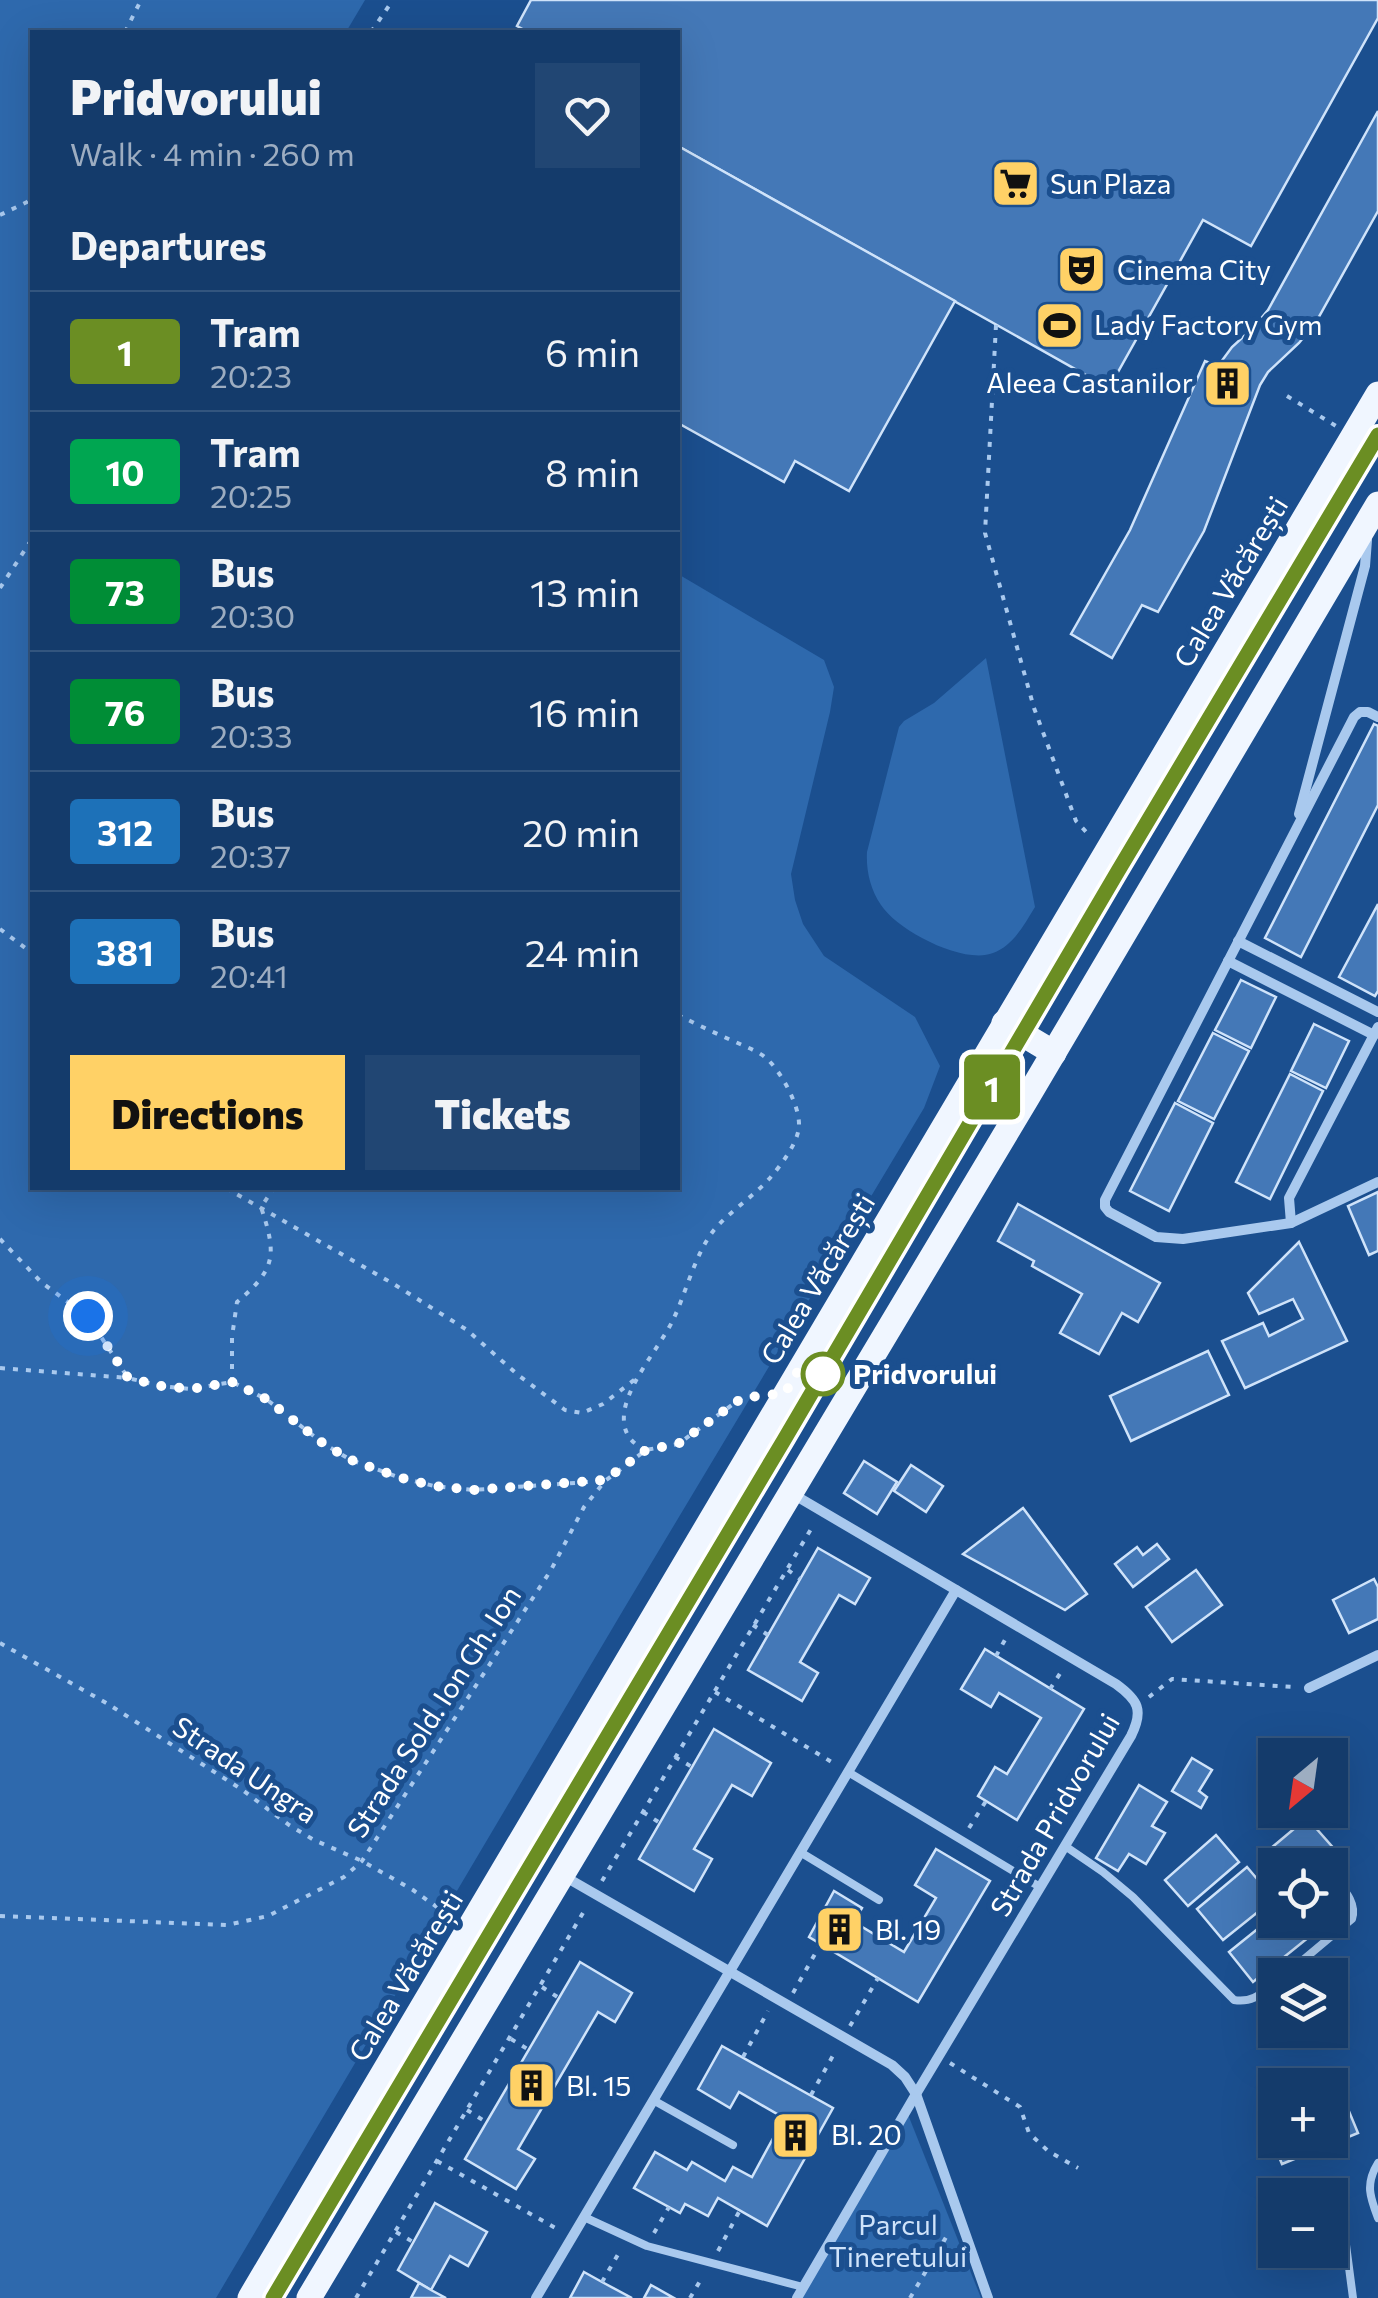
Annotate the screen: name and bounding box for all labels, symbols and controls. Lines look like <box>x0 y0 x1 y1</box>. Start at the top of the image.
button: heart <box>535 63 640 168</box>
text: Pridvorului <box>70 66 322 125</box>
text: Walk · 4 min · 260 m <box>70 133 355 173</box>
supermarket icon: Sun Plaza <box>989 158 1041 210</box>
place label: Sun Plaza <box>1050 166 1171 200</box>
text: Departures <box>70 221 267 268</box>
theatre icon: Cinema City <box>1056 244 1108 296</box>
place label: Cinema City <box>1117 252 1271 286</box>
sports icon: Lady Factory Gym <box>1033 299 1085 351</box>
place label: Lady Factory Gym <box>1094 307 1323 341</box>
text: Tram <box>210 308 301 355</box>
text: 6 min <box>545 328 640 375</box>
text: 1 <box>117 330 133 373</box>
text: 20:23 <box>210 355 292 395</box>
building icon: Aleea Castanilor <box>1202 357 1254 409</box>
place label: Aleea Castanilor <box>986 365 1193 399</box>
text: Tram <box>210 428 301 475</box>
text: 8 min <box>545 448 640 495</box>
text: 10 <box>105 450 145 493</box>
text: 20:25 <box>210 475 292 515</box>
street label: Calea Văcărești <box>1166 490 1296 674</box>
text: Bus <box>210 548 275 595</box>
text: 13 min <box>530 568 640 615</box>
text: 73 <box>105 570 145 613</box>
text: 20:30 <box>210 595 295 635</box>
text: Bus <box>210 668 275 715</box>
text: 16 min <box>529 688 640 735</box>
text: 76 <box>105 690 145 733</box>
text: 20:33 <box>210 715 293 755</box>
text: Bus <box>210 788 275 835</box>
text: 20 min <box>522 808 640 855</box>
text: 312 <box>97 810 153 853</box>
text: 20:37 <box>210 835 291 875</box>
text: Bus <box>210 908 275 955</box>
text: 24 min <box>525 928 640 975</box>
text: 381 <box>96 930 154 973</box>
text: 20:41 <box>210 955 288 995</box>
line badge: 1 <box>960 1054 1024 1120</box>
button: Directions <box>70 1055 345 1170</box>
button: Tickets <box>365 1055 640 1170</box>
text: 1 <box>984 1066 1000 1109</box>
street label: Calea Văcărești <box>753 1187 883 1371</box>
your location <box>63 1291 113 1341</box>
marker: Pridvorului <box>802 1353 844 1395</box>
place label: Pridvorului <box>853 1356 997 1390</box>
street label: Strada Sold. Ion Gh. Ion <box>339 1579 527 1844</box>
street label: Strada Pridvorului <box>982 1707 1126 1922</box>
street label: Strada Ungra <box>167 1709 324 1830</box>
north arrow <box>1258 1738 1348 1828</box>
map controls <box>1258 1738 1348 2268</box>
button: locate <box>1258 1848 1348 1938</box>
street label: Calea Văcărești <box>341 1884 471 2068</box>
building icon: Bl. 19 <box>814 1904 866 1956</box>
place label: Bl. 19 <box>875 1912 941 1946</box>
button: layers <box>1258 1958 1348 2048</box>
building icon: Bl. 15 <box>505 2060 557 2112</box>
place label: Bl. 15 <box>566 2068 631 2102</box>
button: + <box>1258 2068 1348 2158</box>
building icon: Bl. 20 <box>770 2109 822 2161</box>
place label: Bl. 20 <box>831 2117 902 2151</box>
button: − <box>1258 2178 1348 2268</box>
park label: Parcul Tineretului <box>829 2207 967 2273</box>

